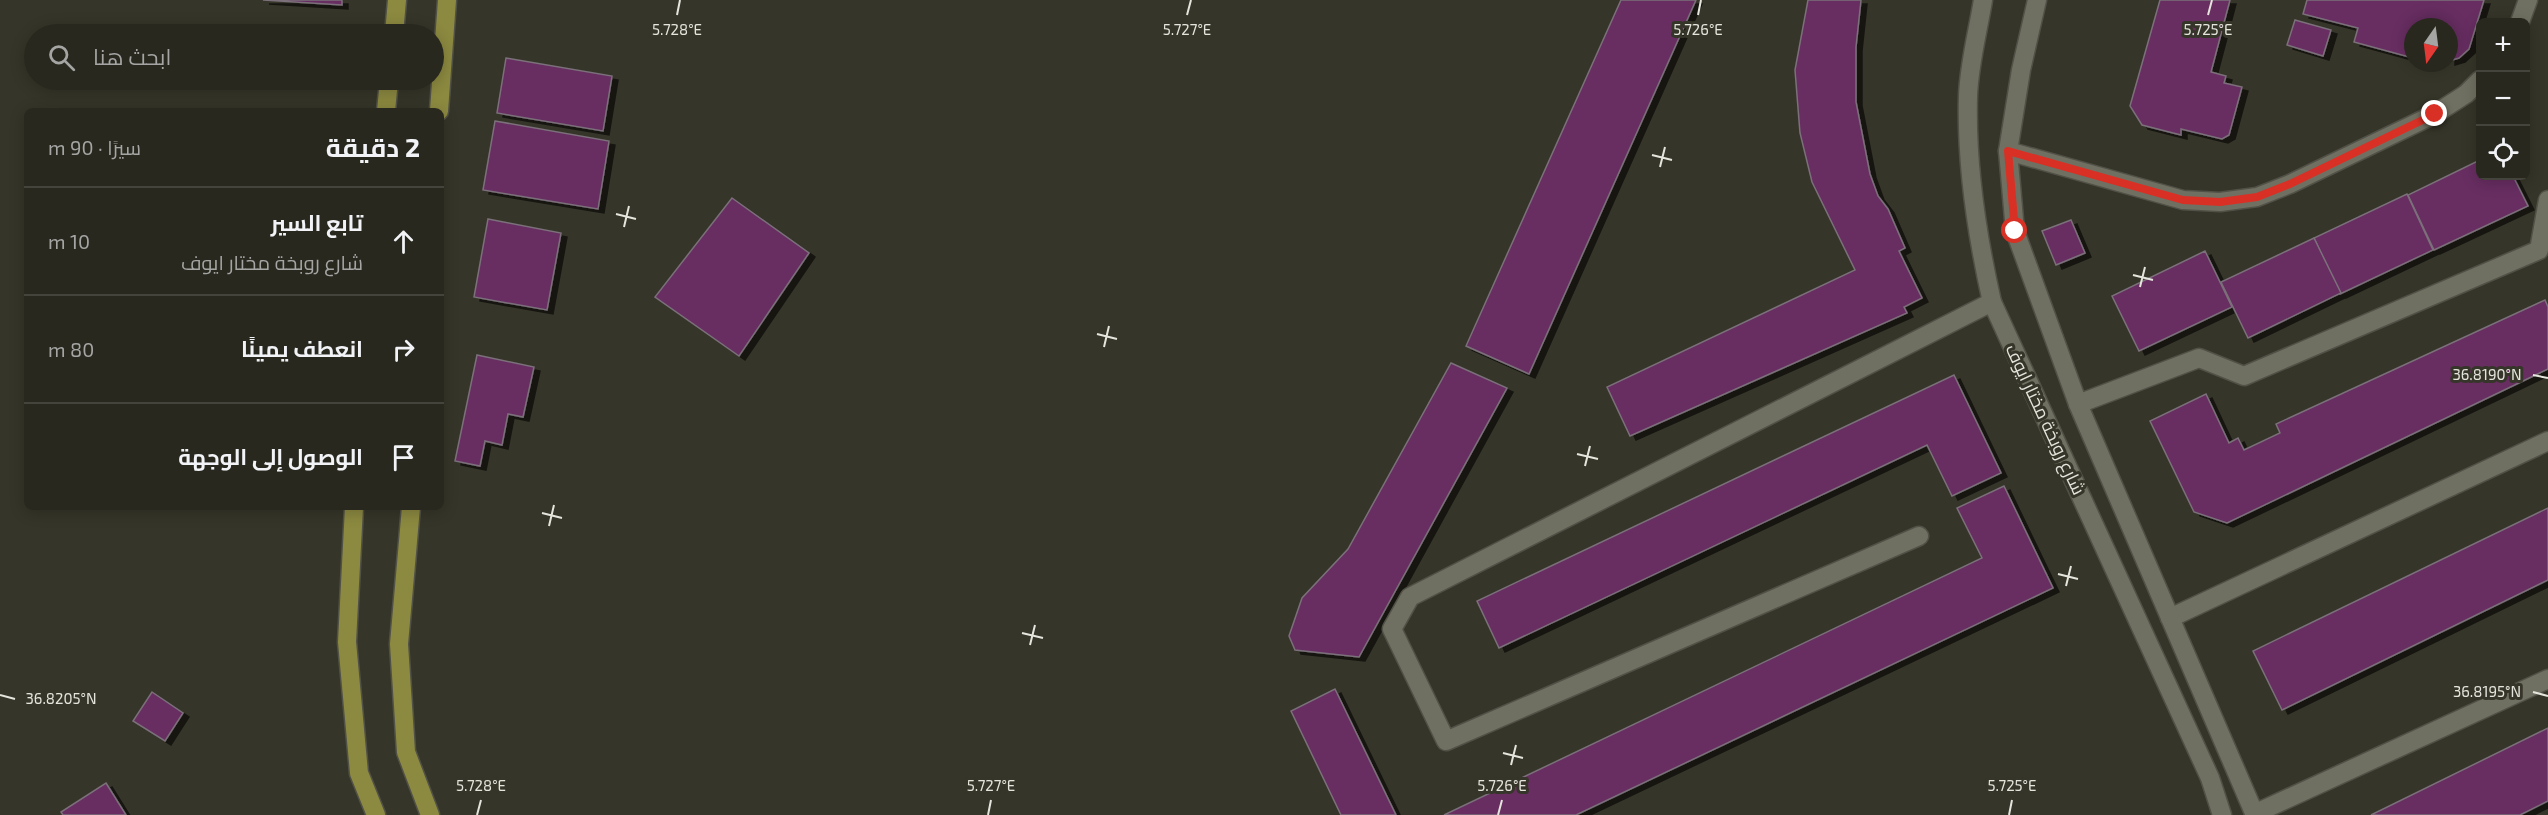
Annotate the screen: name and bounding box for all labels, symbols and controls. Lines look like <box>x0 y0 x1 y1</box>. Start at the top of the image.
north arrow <box>2404 18 2458 72</box>
map controls <box>2476 18 2530 180</box>
button: + <box>2476 18 2530 72</box>
text: 5.728°E <box>652 20 702 38</box>
text: 5.727°E <box>1163 20 1211 38</box>
text: 5.726°E <box>1673 20 1723 38</box>
text: 5.725°E <box>2184 20 2232 38</box>
search box <box>24 24 444 90</box>
icon: search <box>45 41 78 74</box>
text: ابحث هنا <box>93 43 171 69</box>
button: − <box>2476 72 2530 126</box>
route end <box>2421 100 2447 126</box>
button: locate <box>2476 126 2530 180</box>
text: 2 دقيقة <box>326 131 420 162</box>
text: سيرًا · 90 m <box>48 135 141 159</box>
text: تابع السير <box>271 209 363 235</box>
route start <box>2001 217 2027 243</box>
icon: ahead <box>387 225 420 258</box>
text: 10 m <box>48 229 90 253</box>
text: شارع روبخة مختار ايوف <box>181 250 363 274</box>
icon: right <box>387 333 420 366</box>
text: انعطف يمينًا <box>241 335 363 361</box>
text: 80 m <box>48 337 94 361</box>
street label: شارع روبخة مختار ايوف <box>2000 340 2091 499</box>
text: 36.8190°N <box>2452 365 2522 383</box>
icon: arrive <box>387 441 420 474</box>
text: الوصول إلى الوجهة <box>178 443 363 469</box>
text: 36.8195°N <box>2453 682 2521 700</box>
text: 36.8205°N <box>26 689 97 707</box>
text: 5.728°E <box>456 776 506 794</box>
text: 5.727°E <box>967 776 1015 794</box>
text: 5.726°E <box>1477 776 1527 794</box>
text: 5.725°E <box>1988 776 2036 794</box>

